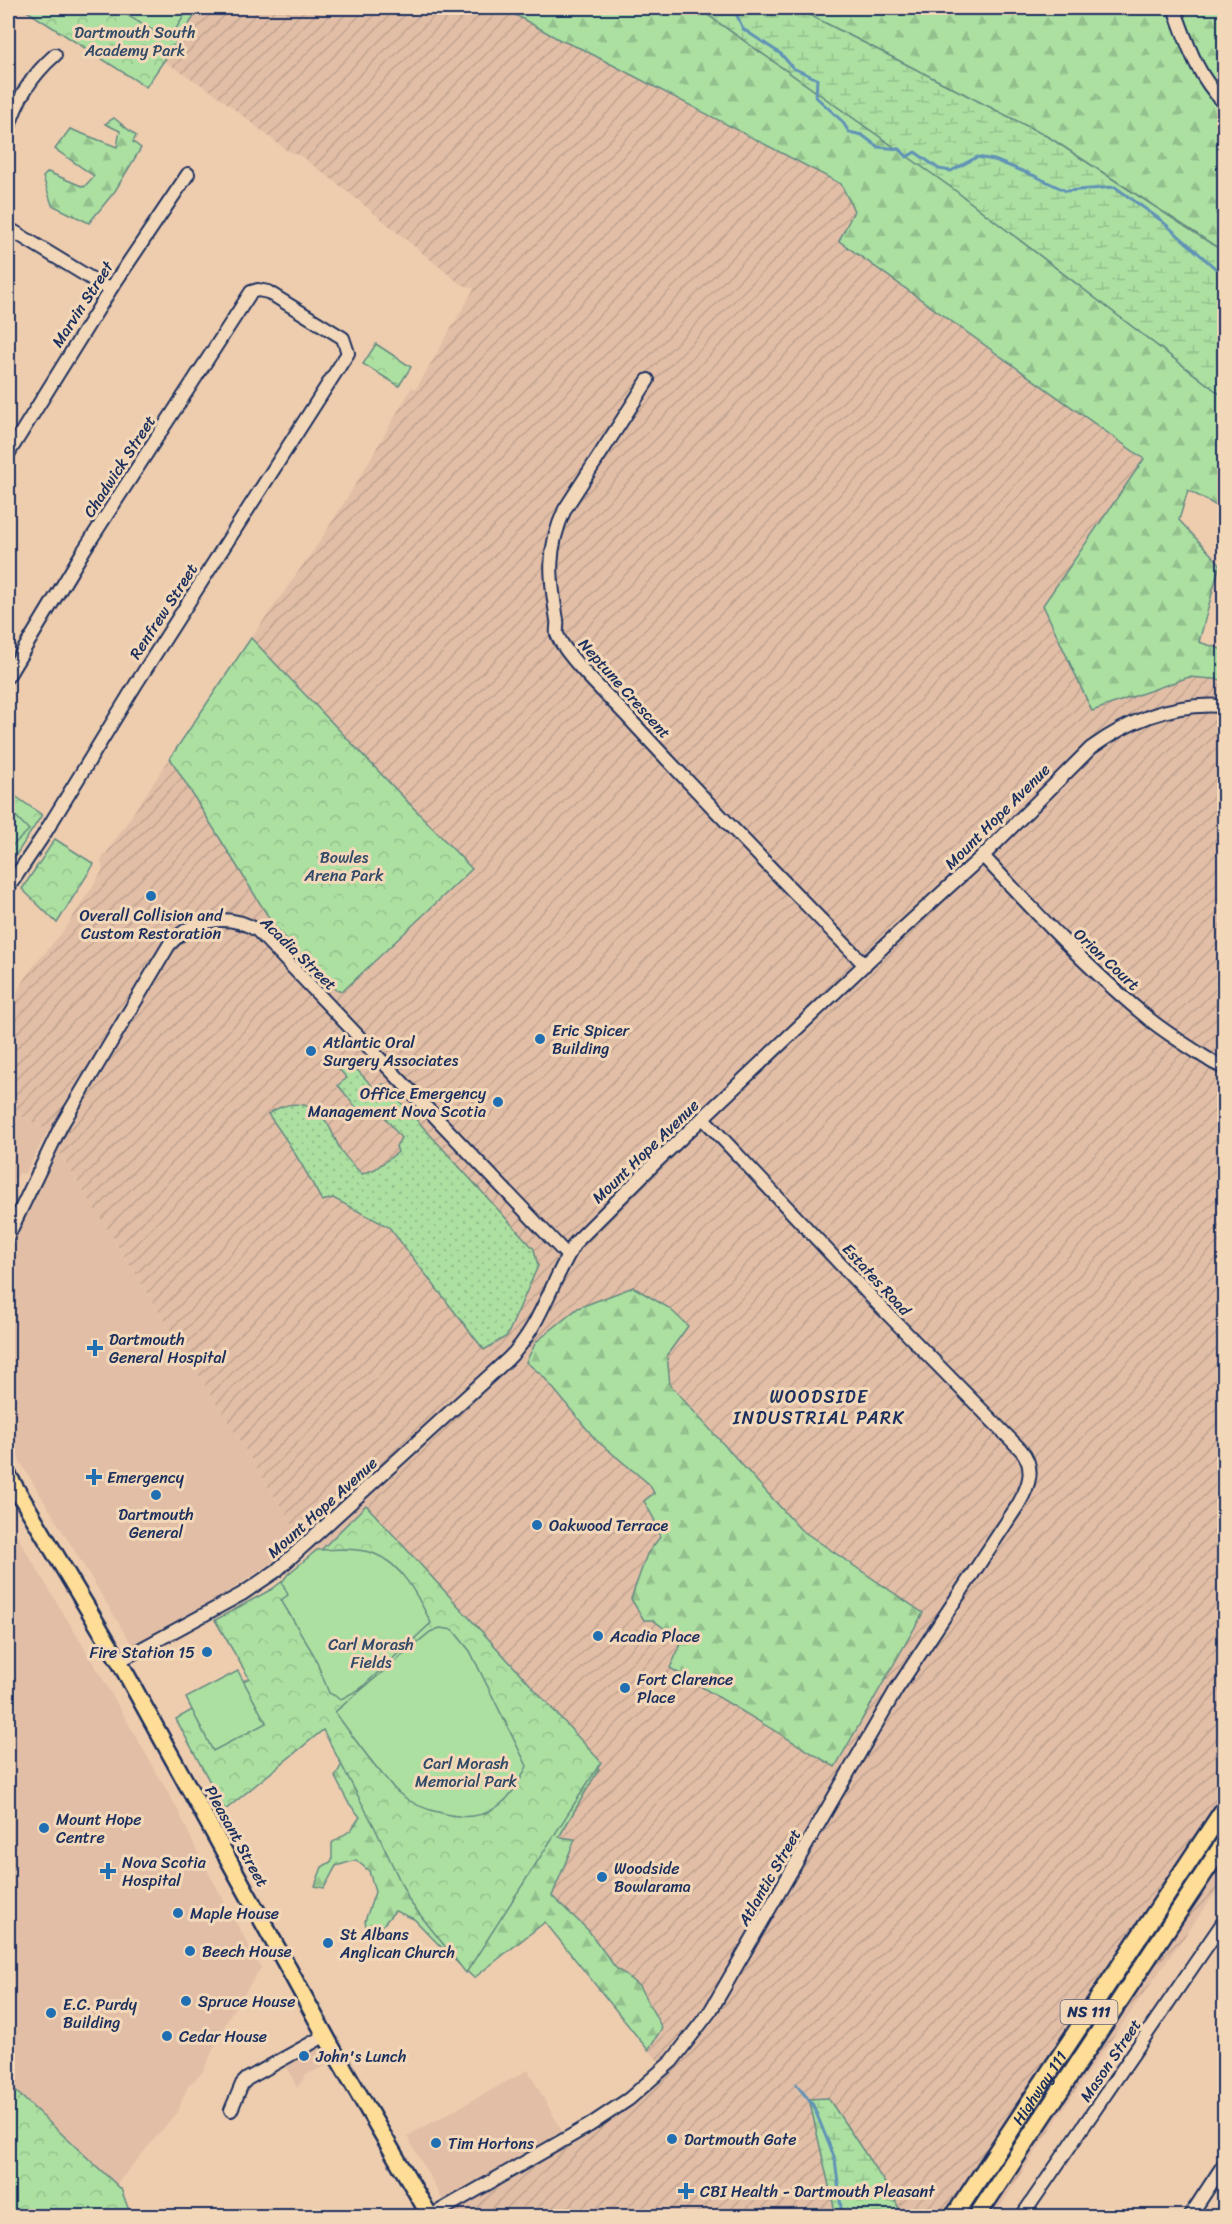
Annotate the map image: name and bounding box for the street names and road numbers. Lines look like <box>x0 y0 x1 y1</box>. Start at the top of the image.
street label: Marvin Street <box>43 255 122 353</box>
street label: Chadwick Street <box>75 409 164 523</box>
street label: Renfrew Street <box>121 557 206 665</box>
street label: Neptune Crescent <box>571 631 678 746</box>
street label: Mount Hope Avenue <box>937 756 1058 877</box>
street label: Acadia Street <box>253 908 344 998</box>
street label: Orion Court <box>1067 921 1147 998</box>
street label: Mount Hope Avenue <box>584 1092 706 1211</box>
street label: Estates Road <box>835 1236 920 1324</box>
street label: Mount Hope Avenue <box>260 1449 385 1565</box>
street label: Pleasant Street <box>197 1780 277 1893</box>
street label: Atlantic Street <box>729 1823 809 1932</box>
road number: NS 111 <box>1060 2000 1118 2024</box>
street label: Mason Street <box>1072 2013 1149 2108</box>
street label: Highway 111 <box>1004 2045 1075 2131</box>

